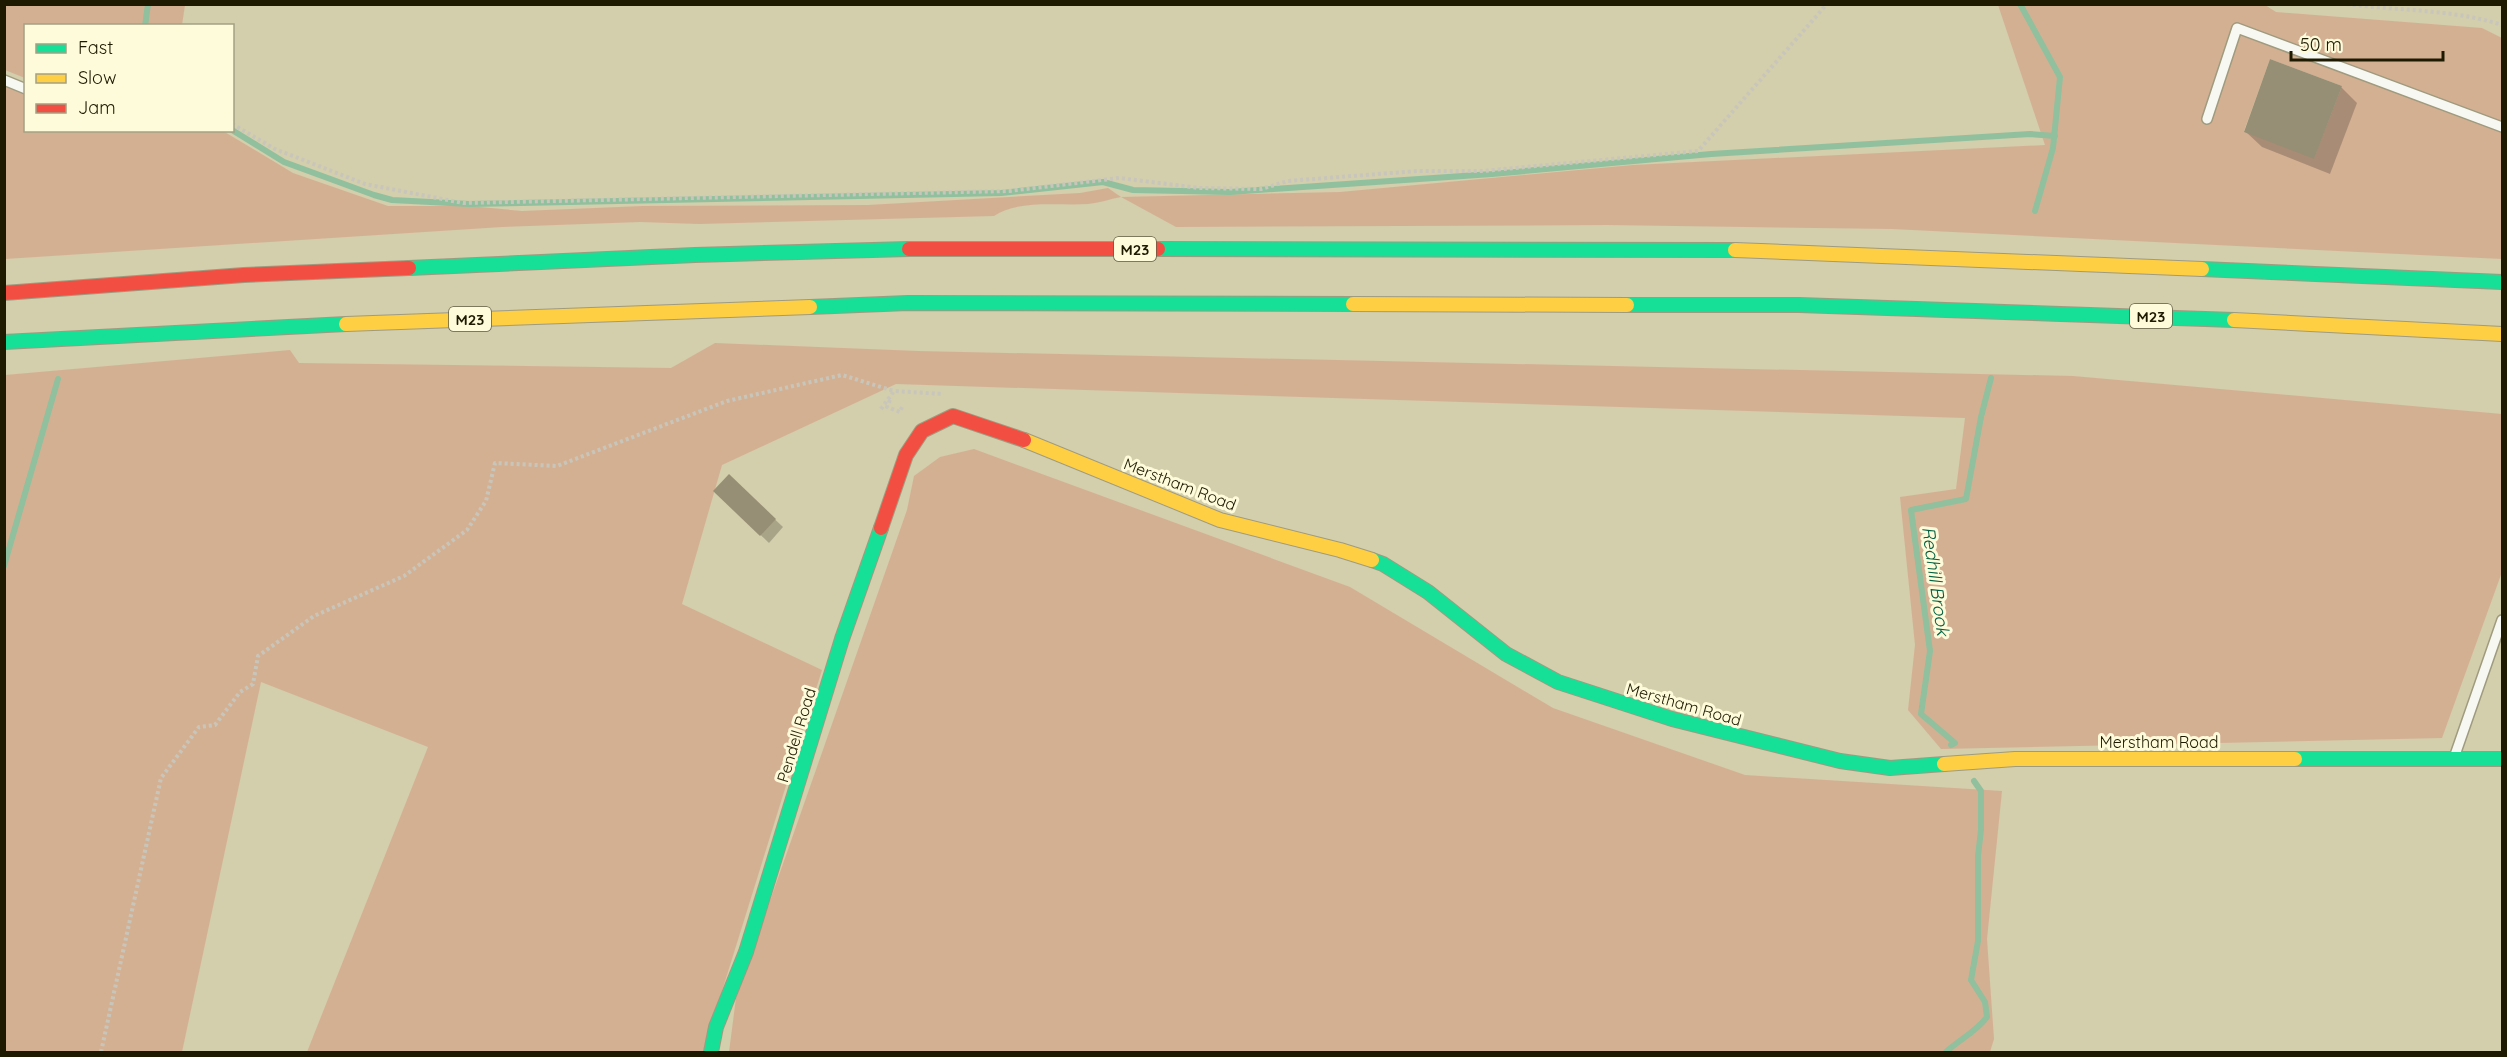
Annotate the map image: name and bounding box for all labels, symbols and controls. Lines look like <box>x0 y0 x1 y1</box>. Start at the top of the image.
legend <box>24 24 234 132</box>
scale bar <box>2291 24 2442 62</box>
text: 50 m <box>2300 33 2342 56</box>
text: Fast <box>78 36 113 59</box>
text: Slow <box>78 66 116 89</box>
text: Jam <box>78 96 116 119</box>
road number: M23 <box>1114 237 1156 261</box>
road number: M23 <box>2130 304 2172 328</box>
road number: M23 <box>449 307 491 331</box>
street label: Merstham Road <box>1121 453 1239 515</box>
water label: Redhill Brook <box>1917 525 1955 638</box>
street label: Merstham Road <box>1624 678 1744 730</box>
street label: Pendell Road <box>772 685 820 785</box>
street label: Merstham Road <box>2100 732 2218 752</box>

